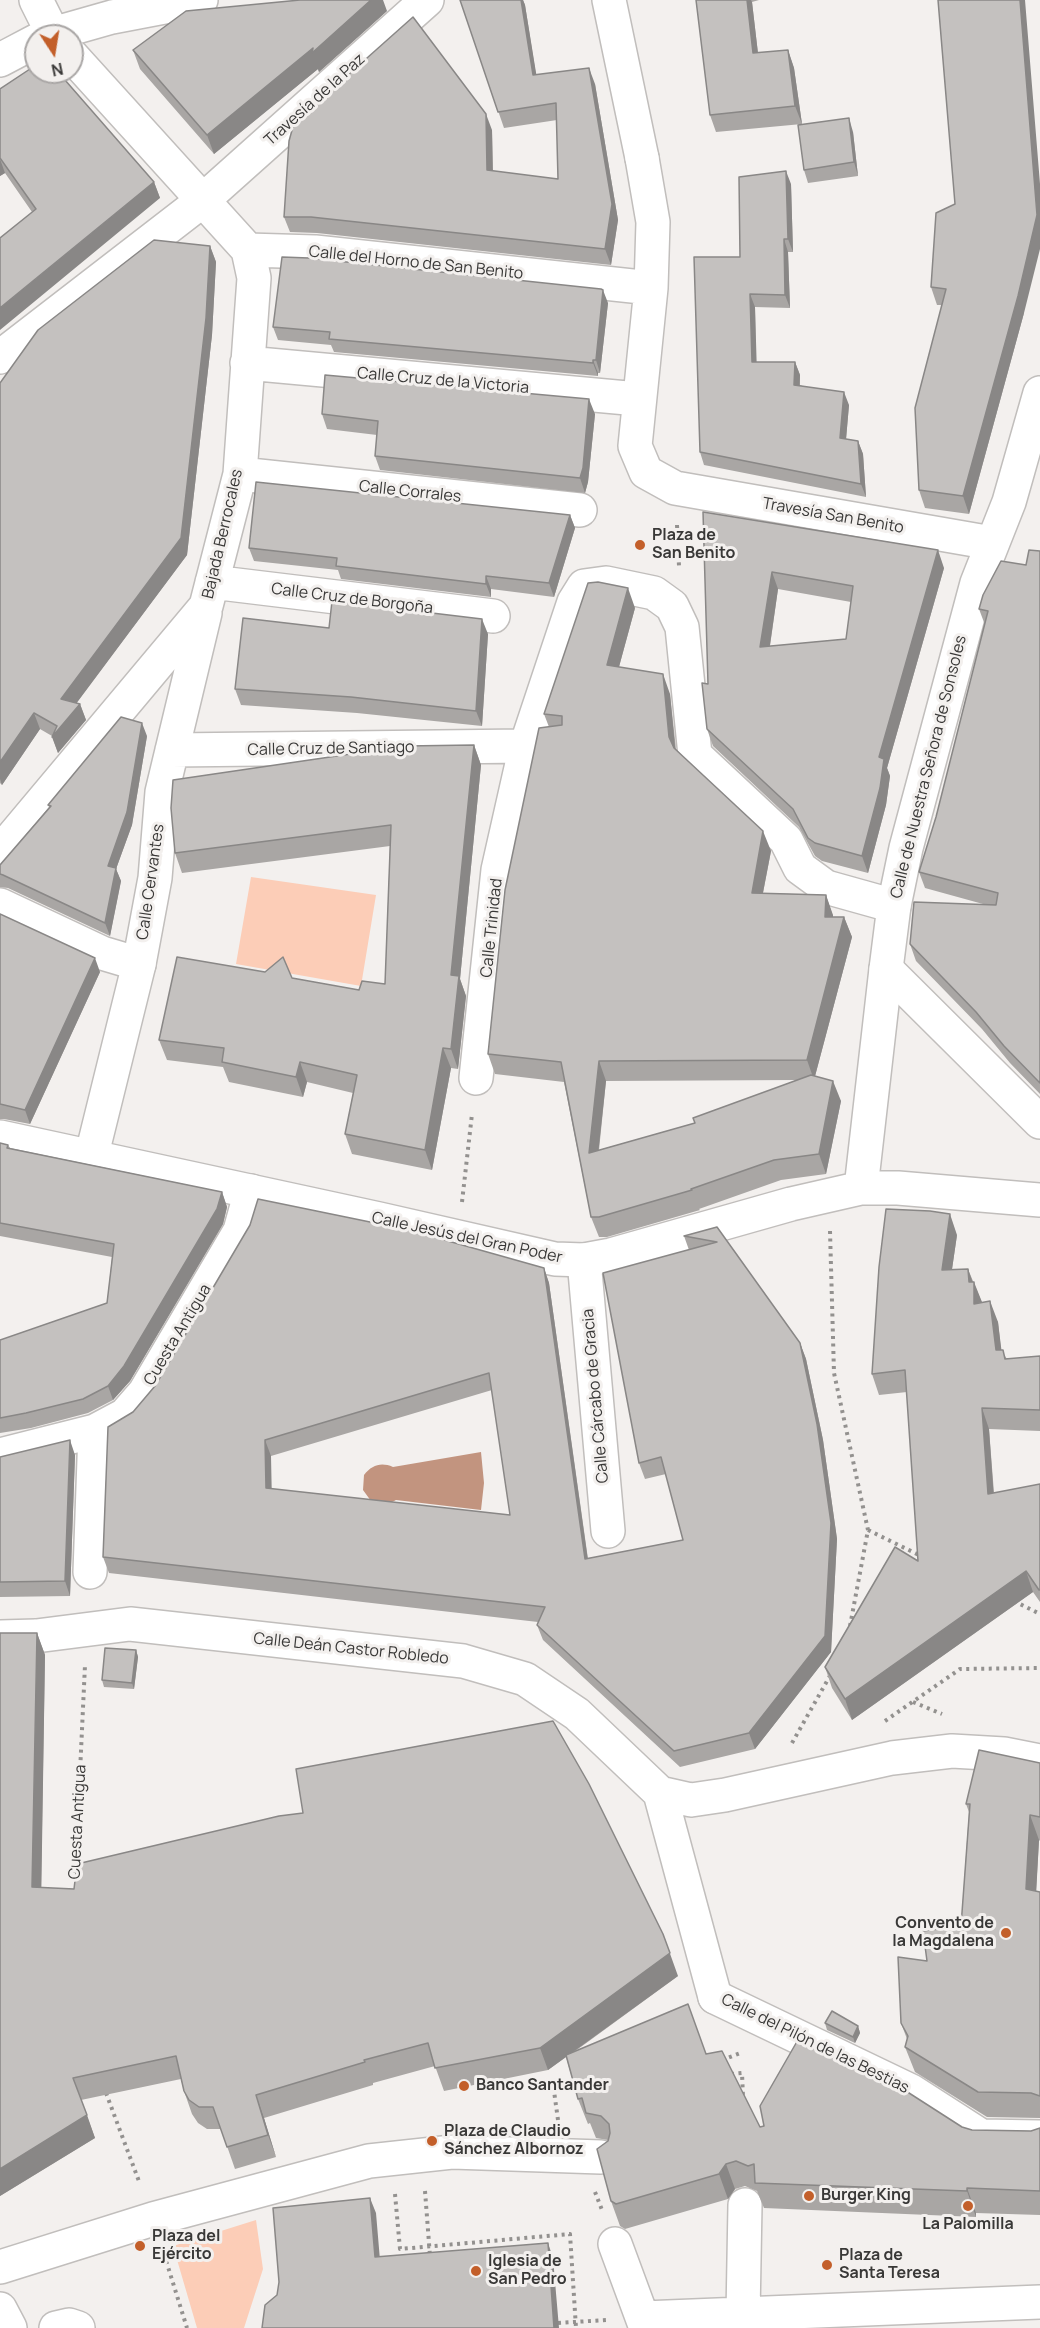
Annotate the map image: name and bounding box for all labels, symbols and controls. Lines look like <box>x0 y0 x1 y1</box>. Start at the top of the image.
north arrow <box>24 24 84 84</box>
street label: Travesía de la Paz <box>261 50 369 150</box>
text: N <box>49 58 65 82</box>
street label: Calle del Horno de San Benito <box>308 242 524 284</box>
street label: Calle Cruz de la Victoria <box>356 364 530 398</box>
street label: Bajada Berrocales <box>199 467 247 601</box>
street label: Calle Corrales <box>358 477 462 507</box>
street label: Travesía San Benito <box>761 494 905 538</box>
place label: Plaza de San Benito <box>652 526 735 564</box>
marker: Plaza de San Benito <box>633 538 647 552</box>
street label: Calle Cruz de Borgoña <box>270 580 434 618</box>
street label: Calle de Nuestra Señora de Sonsoles <box>887 633 971 901</box>
street label: Calle Cruz de Santiago <box>247 738 415 760</box>
street label: Calle Cervantes <box>133 823 169 941</box>
street label: Calle Trinidad <box>477 877 507 979</box>
street label: Calle Jesús del Gran Poder <box>370 1208 564 1268</box>
street label: Cuesta Antigua <box>140 1281 216 1389</box>
street label: Calle Cárcabo de Gracia <box>579 1308 613 1484</box>
street label: Calle Deán Castor Robledo <box>252 1629 450 1669</box>
street label: Cuesta Antigua <box>65 1764 91 1880</box>
place label: Convento de la Magdalena <box>892 1914 994 1952</box>
marker: Convento de la Magdalena <box>999 1926 1013 1940</box>
street label: Calle del Pilón de las Bestias <box>718 1990 912 2098</box>
place label: Banco Santander <box>476 2076 609 2096</box>
marker: Banco Santander <box>457 2079 471 2093</box>
place label: Plaza de Claudio Sánchez Albornoz <box>444 2122 584 2160</box>
marker: Plaza de Claudio Sánchez Albornoz <box>425 2134 439 2148</box>
place label: Burger King <box>821 2186 911 2206</box>
marker: Burger King <box>802 2189 816 2203</box>
marker: La Palomilla <box>961 2199 975 2213</box>
place label: La Palomilla <box>922 2215 1014 2235</box>
place label: Plaza del Ejército <box>152 2227 220 2265</box>
marker: Plaza del Ejército <box>133 2239 147 2253</box>
place label: Plaza de Santa Teresa <box>839 2246 940 2284</box>
place label: Iglesia de San Pedro <box>488 2252 567 2290</box>
marker: Plaza de Santa Teresa <box>820 2258 834 2272</box>
marker: Iglesia de San Pedro <box>469 2264 483 2278</box>

